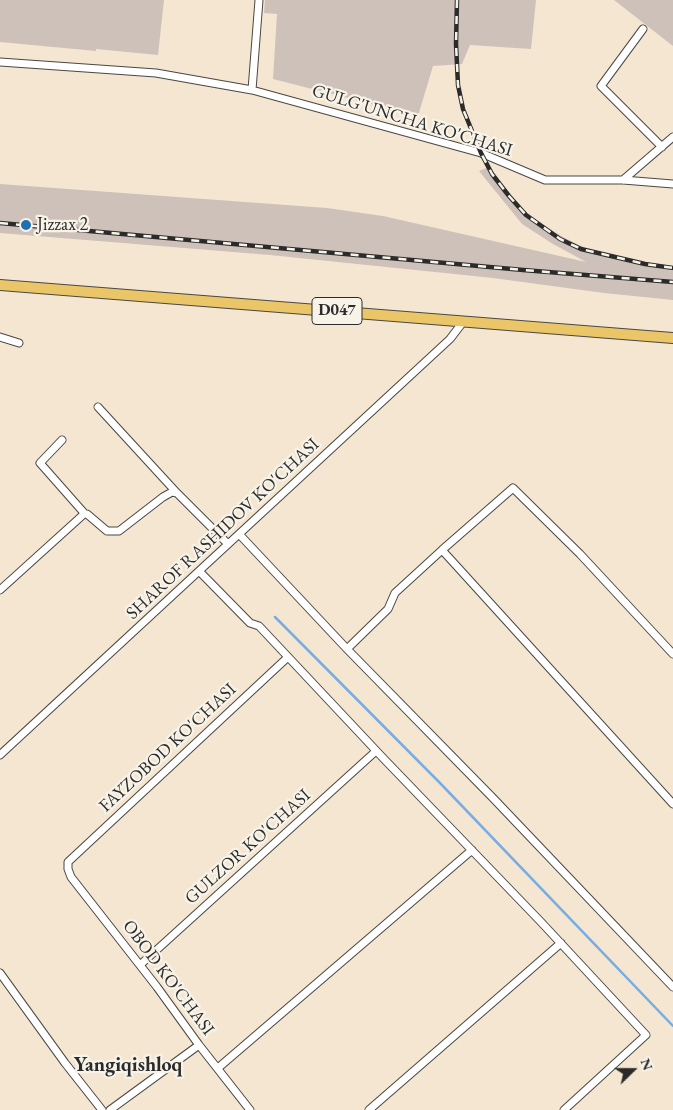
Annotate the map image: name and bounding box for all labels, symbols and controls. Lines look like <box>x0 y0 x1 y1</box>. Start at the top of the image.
street label: GULG'UNCHA KO'CHASI <box>309 80 515 162</box>
place label: Jizzax 2 <box>37 214 88 236</box>
marker: Jizzax 2 <box>19 218 33 232</box>
road number: D047 <box>312 298 362 324</box>
street label: SHAROF RASHIDOV KO'CHASI <box>122 434 324 624</box>
street label: FAYZOBOD KO'CHASI <box>95 679 241 817</box>
street label: GULZOR KO'CHASI <box>181 785 315 909</box>
street label: OBOD KO'CHASI <box>118 916 218 1040</box>
north arrow <box>608 1045 658 1095</box>
district label: Yangiqishloq <box>74 1054 182 1078</box>
text: N <box>636 1056 657 1073</box>

